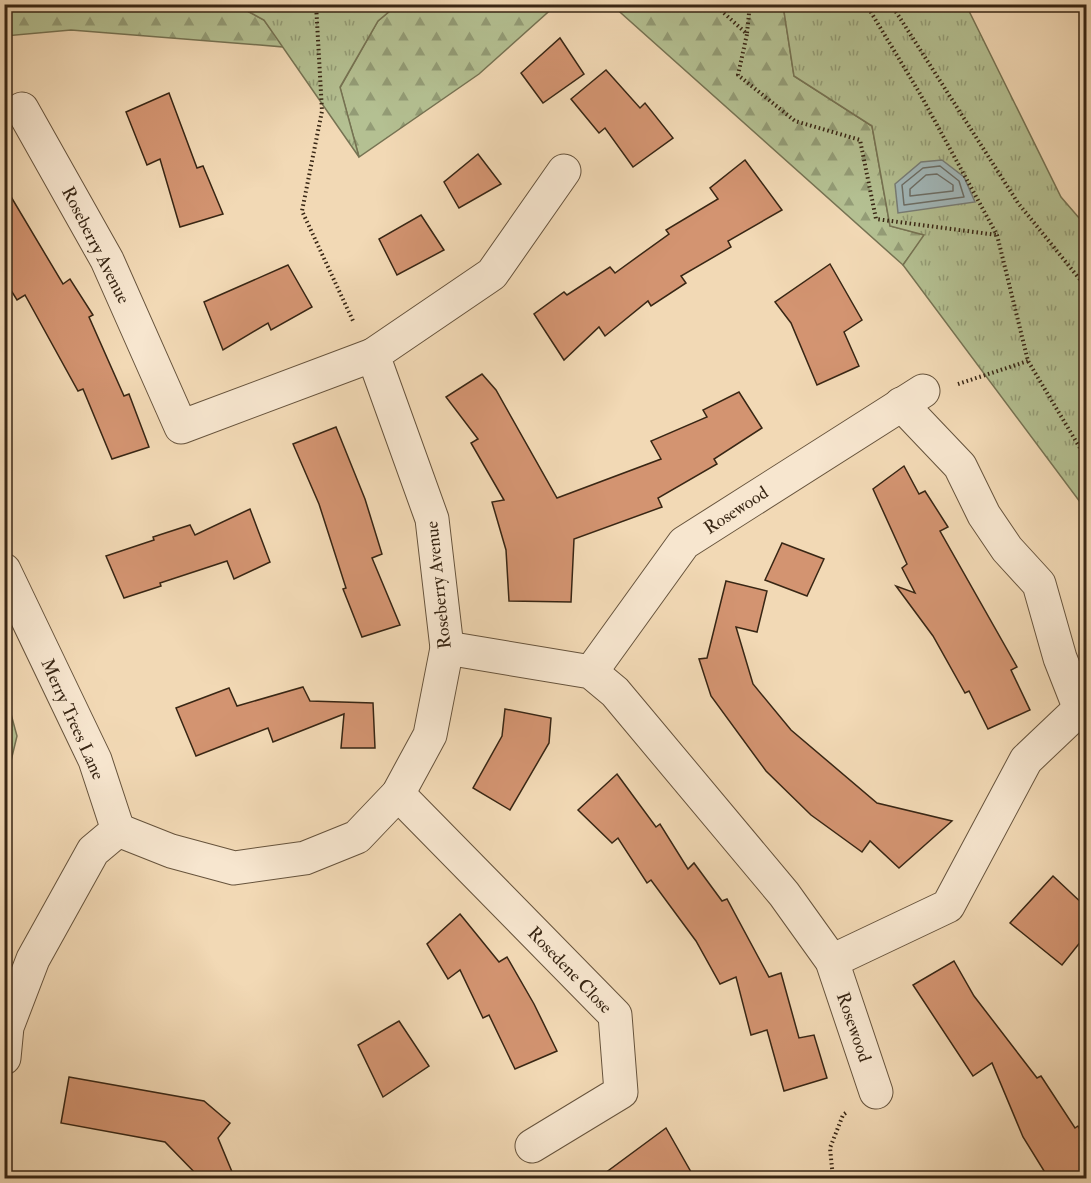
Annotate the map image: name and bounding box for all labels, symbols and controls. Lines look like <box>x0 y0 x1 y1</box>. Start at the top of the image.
street label: Roseberry Avenue <box>56 183 135 308</box>
street label: Rosewood <box>700 481 773 540</box>
street label: Roseberry Avenue <box>420 519 457 650</box>
street label: Merry Trees Lane <box>36 655 110 784</box>
street label: Rosedene Close <box>522 922 617 1019</box>
street label: Rosewood <box>831 989 876 1065</box>

